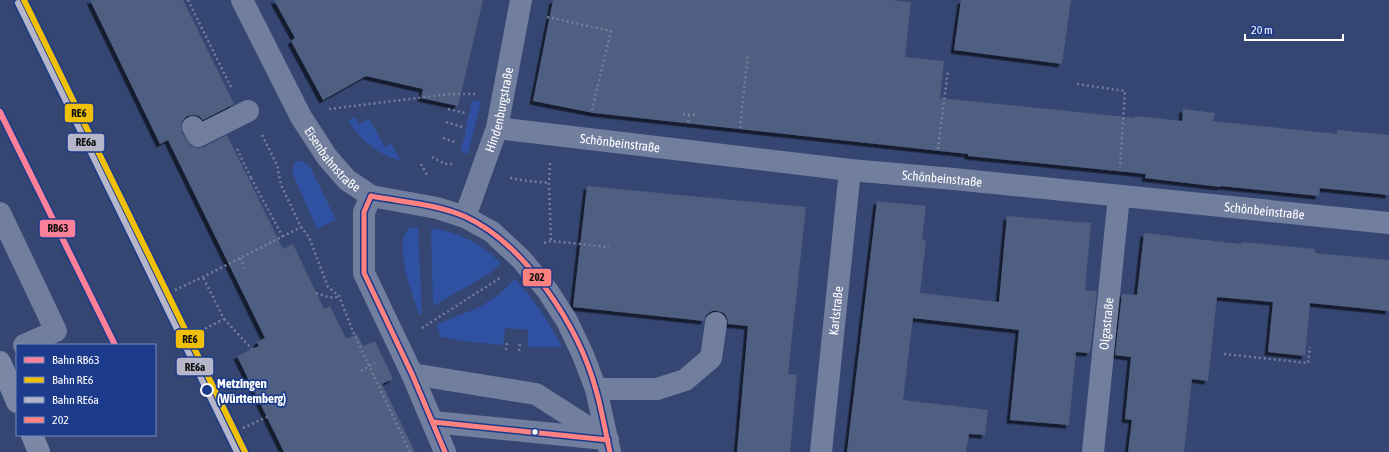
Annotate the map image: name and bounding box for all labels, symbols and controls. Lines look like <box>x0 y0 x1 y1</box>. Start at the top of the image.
scale bar <box>1245 16 1343 42</box>
text: 20 m <box>1251 23 1273 37</box>
street label: Hindenburgstraße <box>481 66 516 154</box>
line badge: RE6 <box>64 103 94 123</box>
text: RE6 <box>71 107 87 119</box>
street label: Eisenbahnstraße <box>302 124 364 195</box>
street label: Schönbeinstraße <box>579 130 661 155</box>
line badge: RE6a <box>67 133 105 152</box>
text: RE6a <box>76 136 96 148</box>
street label: Schönbeinstraße <box>901 167 983 189</box>
street label: Schönbeinstraße <box>1224 199 1305 222</box>
line badge: RB63 <box>39 219 76 238</box>
text: RB63 <box>47 222 69 234</box>
line badge: 202 <box>522 268 552 287</box>
text: 202 <box>529 271 545 283</box>
street label: Karlstraße <box>826 285 846 336</box>
street label: Olgastraße <box>1096 297 1116 350</box>
line badge: RE6 <box>175 329 205 349</box>
text: RE6 <box>182 333 198 345</box>
legend <box>16 344 156 436</box>
text: Bahn RB63 <box>52 353 100 367</box>
line badge: RE6a <box>176 357 214 376</box>
text: RE6a <box>185 361 205 373</box>
text: Bahn RE6 <box>52 373 94 387</box>
place label: Metzingen (Württemberg) <box>217 376 286 406</box>
marker: Metzingen (Württemberg) <box>200 383 214 397</box>
text: Bahn RE6a <box>52 393 99 407</box>
text: 202 <box>52 413 69 427</box>
unlabelled marker <box>530 427 540 437</box>

